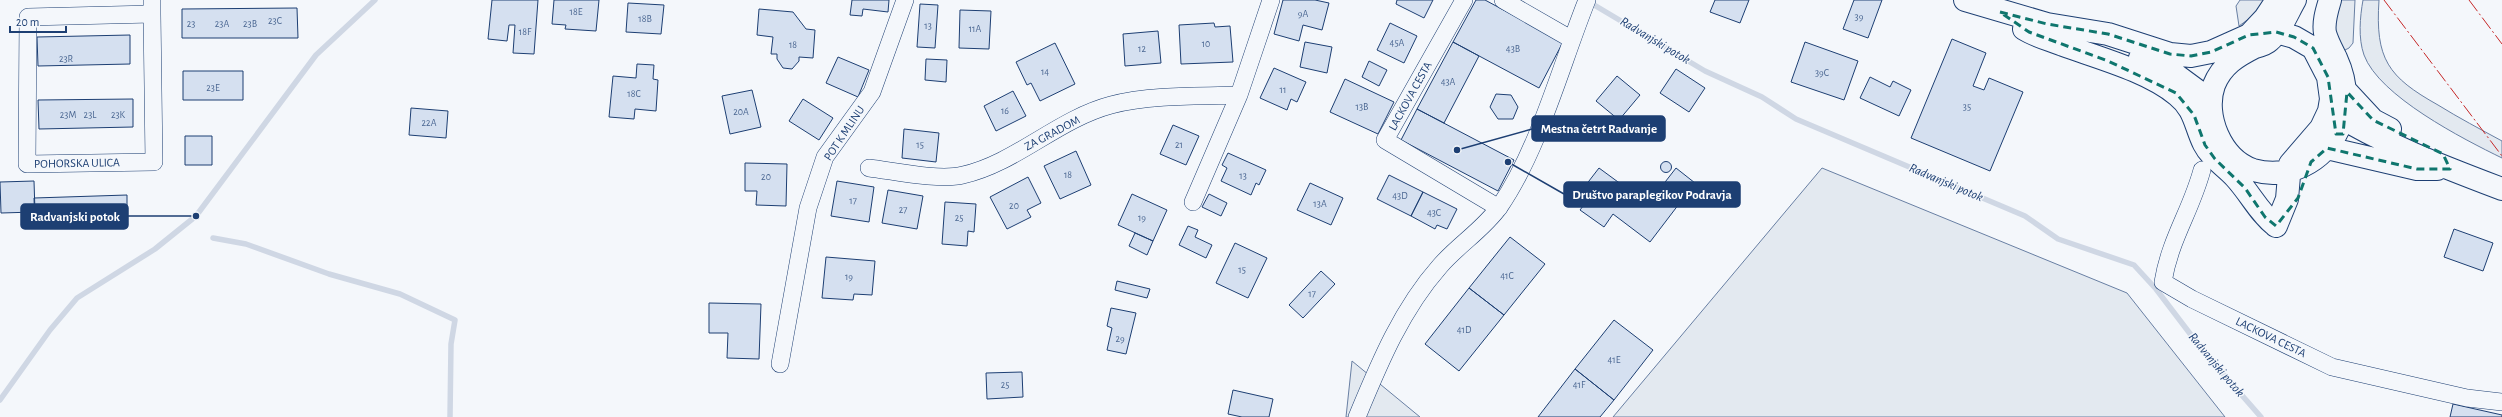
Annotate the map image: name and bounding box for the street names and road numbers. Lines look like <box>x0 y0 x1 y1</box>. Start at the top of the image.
street label: LACKOVA CESTA <box>1386 59 1434 132</box>
street label: POT K MLINU <box>821 103 867 163</box>
street label: ZA GRADOM <box>1022 113 1082 153</box>
street label: POHORSKA ULICA <box>34 156 120 170</box>
street label: LACKOVA CESTA <box>2234 315 2308 359</box>

